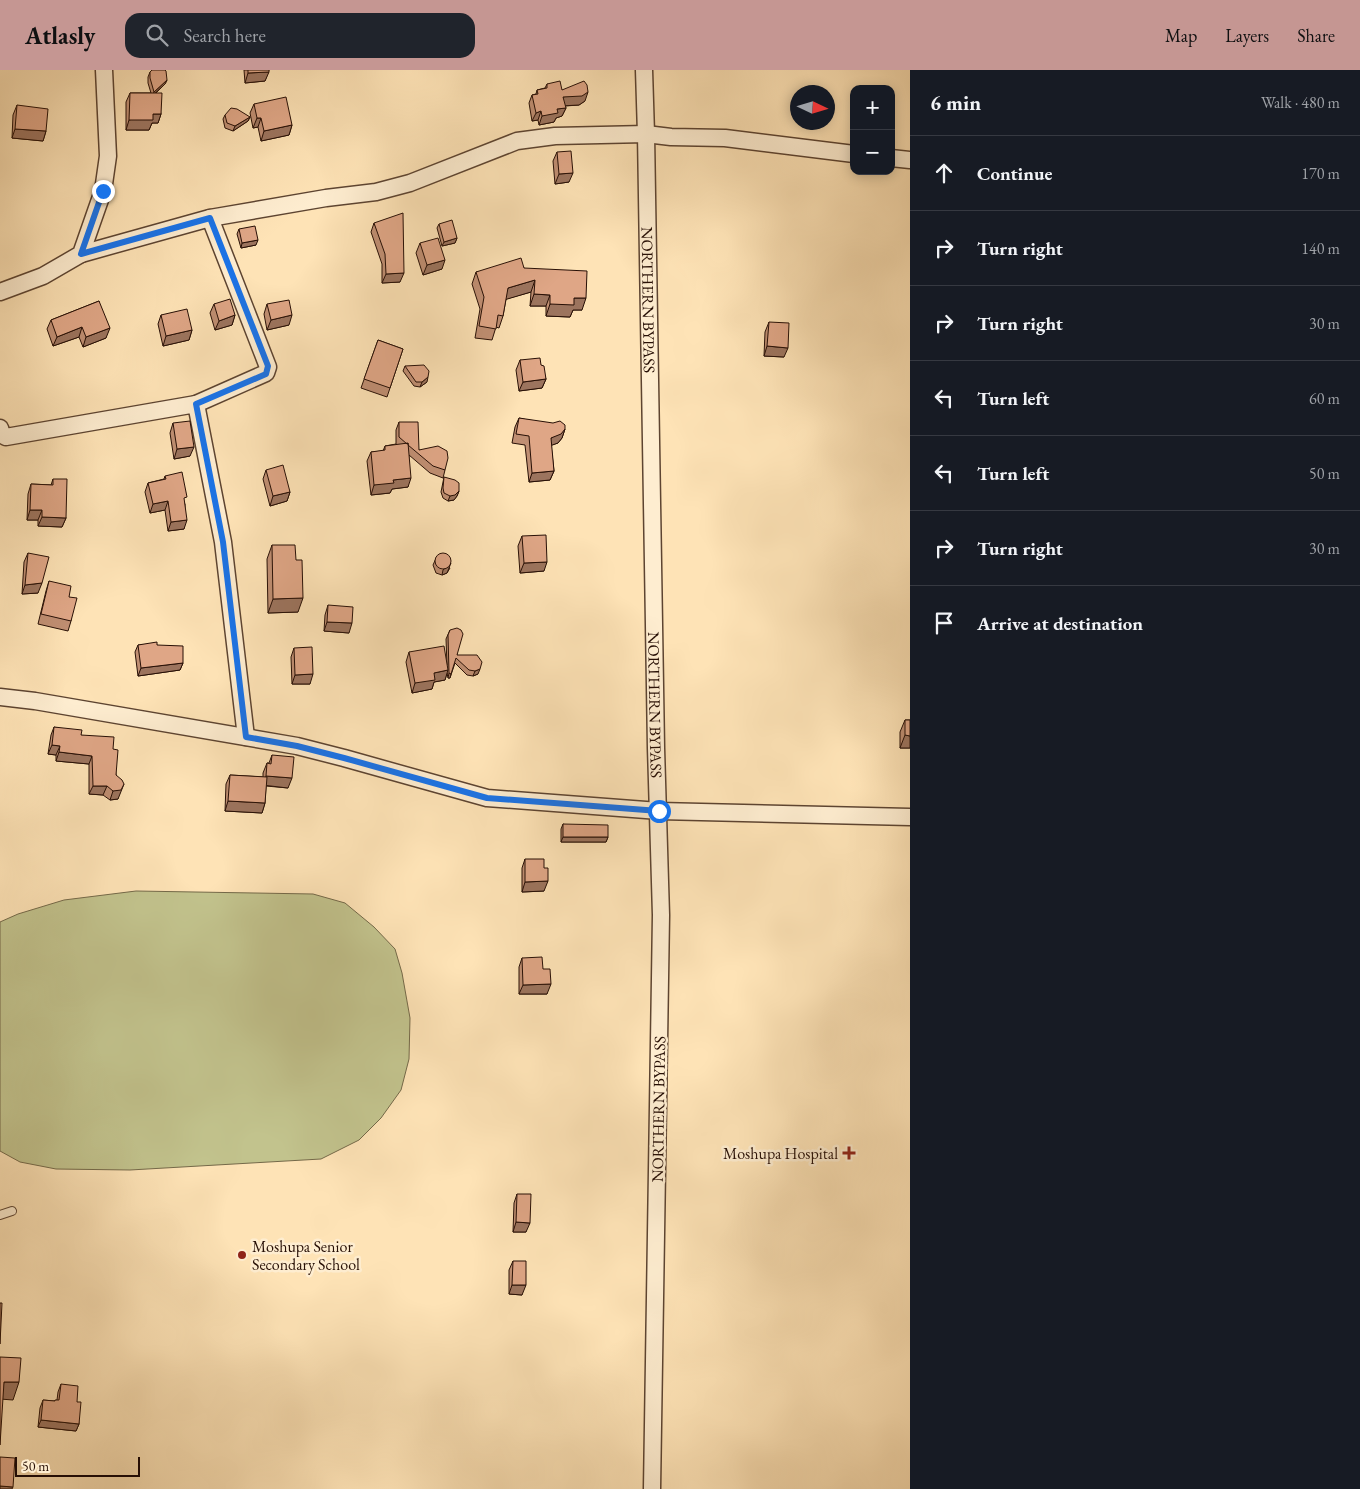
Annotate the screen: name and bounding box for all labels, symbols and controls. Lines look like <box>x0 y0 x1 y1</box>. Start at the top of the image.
search box <box>125 13 475 58</box>
text: Atlasly <box>25 20 95 51</box>
icon: search <box>143 21 171 49</box>
text: Search here <box>183 23 266 48</box>
text: Map <box>1165 24 1197 47</box>
text: Layers <box>1225 24 1269 47</box>
text: Share <box>1297 24 1335 47</box>
north arrow <box>790 85 835 130</box>
map controls <box>850 85 895 175</box>
button: + <box>850 85 895 130</box>
text: 6 min <box>930 89 981 116</box>
text: Walk · 480 m <box>1261 92 1340 113</box>
button: − <box>850 130 895 175</box>
icon: ahead <box>930 159 958 187</box>
text: Continue <box>977 161 1052 186</box>
text: 170 m <box>1301 163 1340 184</box>
route end <box>92 180 115 203</box>
street label: NORTHERN BYPASS <box>637 227 660 373</box>
icon: right <box>930 234 958 262</box>
text: Turn right <box>977 236 1063 261</box>
text: 140 m <box>1301 238 1340 259</box>
icon: right <box>930 309 958 337</box>
text: Turn right <box>977 311 1063 336</box>
text: 30 m <box>1309 313 1340 334</box>
icon: left <box>930 384 958 412</box>
text: Turn left <box>977 386 1049 411</box>
text: 60 m <box>1309 388 1340 409</box>
icon: left <box>930 459 958 487</box>
text: Turn left <box>977 461 1049 486</box>
text: 50 m <box>1309 463 1340 484</box>
icon: right <box>930 534 958 562</box>
text: Turn right <box>977 536 1063 561</box>
text: 30 m <box>1309 538 1340 559</box>
icon: arrive <box>930 609 958 637</box>
text: Arrive at destination <box>977 611 1143 636</box>
street label: NORTHERN BYPASS <box>643 631 667 778</box>
route start <box>648 800 671 823</box>
street label: NORTHERN BYPASS <box>647 1036 670 1182</box>
place label: Moshupa Hospital <box>723 1143 838 1164</box>
marker: Moshupa Hospital <box>842 1146 856 1160</box>
place label: Moshupa Senior Secondary School <box>252 1236 360 1275</box>
marker: Moshupa Senior Secondary School <box>236 1249 248 1261</box>
scale bar <box>15 1454 140 1477</box>
text: 50 m <box>22 1457 49 1475</box>

